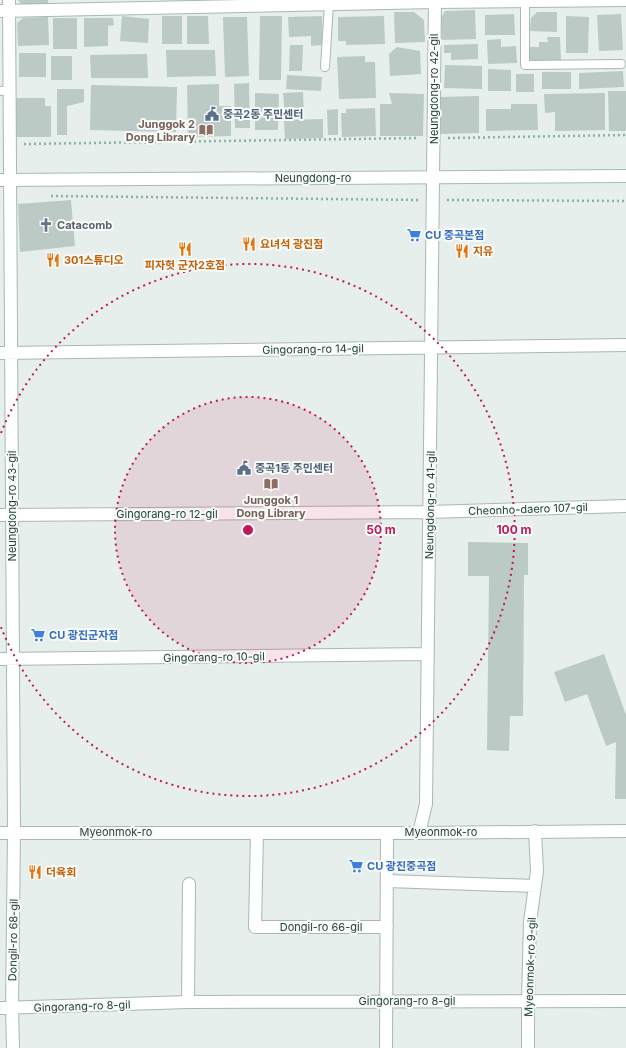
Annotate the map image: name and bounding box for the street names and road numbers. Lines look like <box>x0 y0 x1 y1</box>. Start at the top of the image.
street label: Neungdong-ro 42-gil <box>427 34 441 144</box>
street label: Neungdong-ro <box>275 171 352 185</box>
street label: Gingorang-ro 14-gil <box>262 341 364 357</box>
street label: Neungdong-ro 43-gil <box>5 451 19 561</box>
street label: Neungdong-ro 41-gil <box>422 451 438 559</box>
street label: Cheonho-daero 107-gil <box>468 500 588 518</box>
street label: Gingorang-ro 12-gil <box>116 507 218 521</box>
street label: Gingorang-ro 10-gil <box>163 649 265 665</box>
street label: Myeonmok-ro <box>80 825 153 839</box>
street label: Myeonmok-ro <box>405 825 478 839</box>
street label: Dongil-ro 68-gil <box>5 899 21 981</box>
street label: Myeonmok-ro 9-gil <box>521 917 539 1017</box>
street label: Dongil-ro 66-gil <box>280 920 362 934</box>
street label: Gingorang-ro 8-gil <box>359 994 455 1008</box>
street label: Gingorang-ro 8-gil <box>33 997 131 1015</box>

